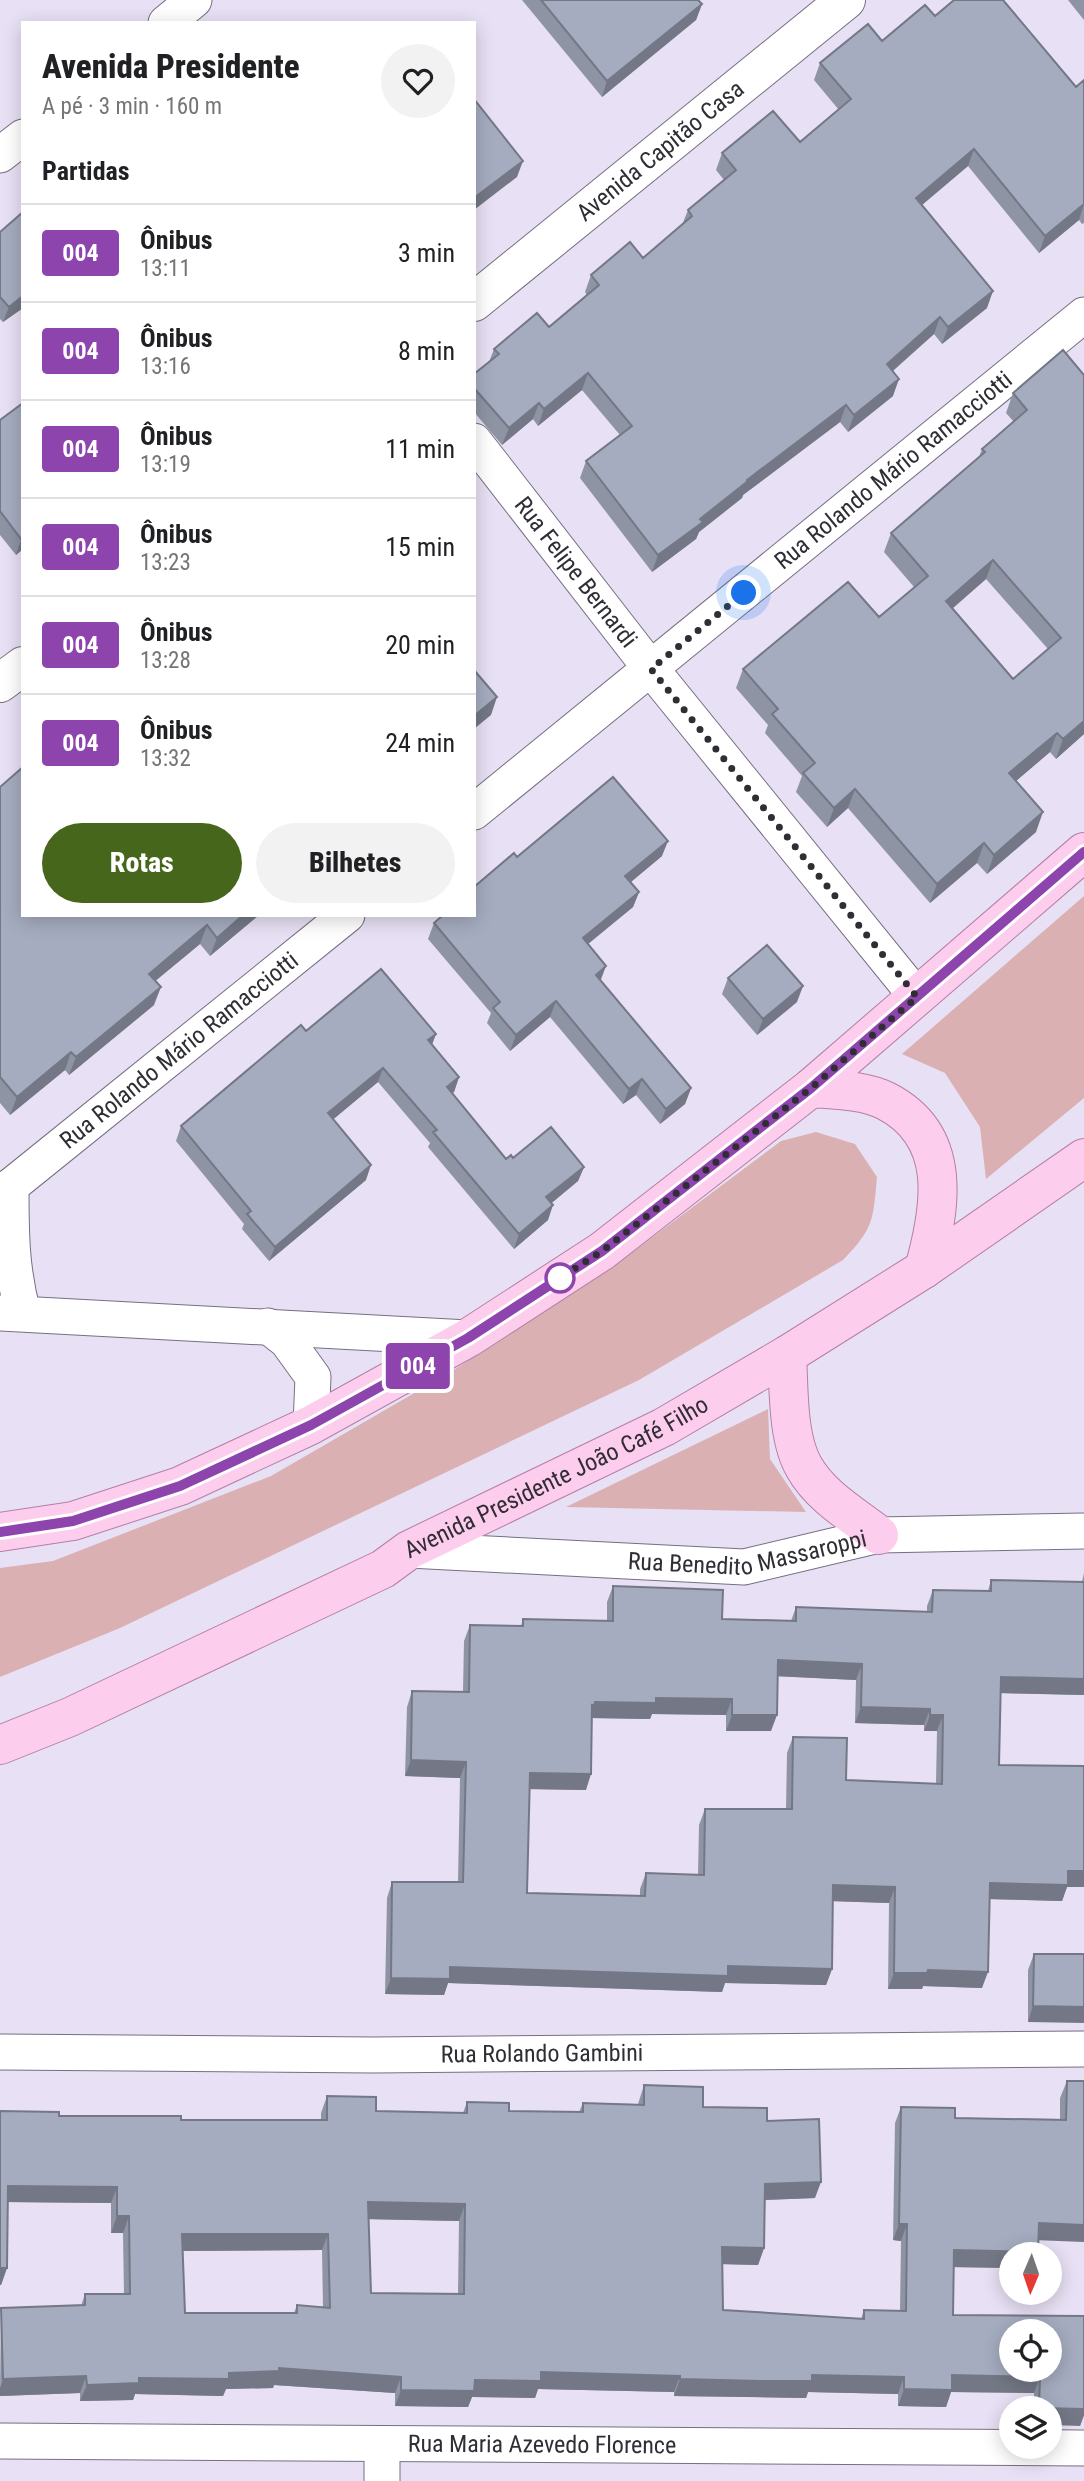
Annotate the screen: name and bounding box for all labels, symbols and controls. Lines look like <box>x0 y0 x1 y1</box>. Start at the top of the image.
button: heart <box>381 44 455 118</box>
text: Avenida Presidente <box>42 47 300 86</box>
street label: Avenida Capitão Casa <box>571 75 749 227</box>
text: A pé · 3 min · 160 m <box>42 93 222 120</box>
text: Partidas <box>42 156 130 186</box>
text: Ônibus <box>140 225 213 255</box>
text: 3 min <box>398 238 455 268</box>
text: 004 <box>62 239 99 267</box>
text: 13:11 <box>140 255 191 282</box>
text: Ônibus <box>140 323 213 353</box>
text: 8 min <box>398 336 455 366</box>
text: 004 <box>62 337 99 365</box>
text: 13:16 <box>140 353 191 380</box>
street label: Rua Rolando Mário Ramacciotti <box>769 365 1018 575</box>
text: Ônibus <box>140 421 213 451</box>
text: 11 min <box>385 434 455 464</box>
text: 004 <box>62 435 99 463</box>
text: 13:19 <box>140 451 191 478</box>
street label: Rua Felipe Bernardi <box>509 491 643 653</box>
text: Ônibus <box>140 519 213 549</box>
text: 15 min <box>385 532 455 562</box>
text: 004 <box>62 533 99 561</box>
text: 13:23 <box>140 549 191 576</box>
your location <box>726 575 761 610</box>
text: Ônibus <box>140 617 213 647</box>
text: 20 min <box>385 630 455 660</box>
text: 004 <box>62 631 99 659</box>
text: 13:28 <box>140 647 191 674</box>
text: Ônibus <box>140 715 213 745</box>
text: 24 min <box>385 728 455 758</box>
text: 004 <box>62 729 99 757</box>
text: 13:32 <box>140 745 191 772</box>
button: Rotas <box>42 823 242 903</box>
button: Bilhetes <box>256 823 455 903</box>
street label: Rua Rolando Mário Ramacciotti <box>54 946 304 1155</box>
unlabelled marker <box>545 1263 575 1293</box>
line badge: 004 <box>378 1343 458 1389</box>
text: 004 <box>400 1352 436 1380</box>
street label: Avenida Presidente João Café Filho <box>400 1390 713 1564</box>
street label: Rua Benedito Massaroppi <box>627 1524 869 1581</box>
street label: Rua Rolando Gambini <box>441 2039 643 2068</box>
north arrow <box>999 2242 1062 2305</box>
map controls <box>999 2242 1062 2459</box>
button: locate <box>999 2319 1062 2382</box>
button: layers <box>999 2396 1062 2459</box>
street label: Rua Maria Azevedo Florence <box>408 2430 676 2459</box>

